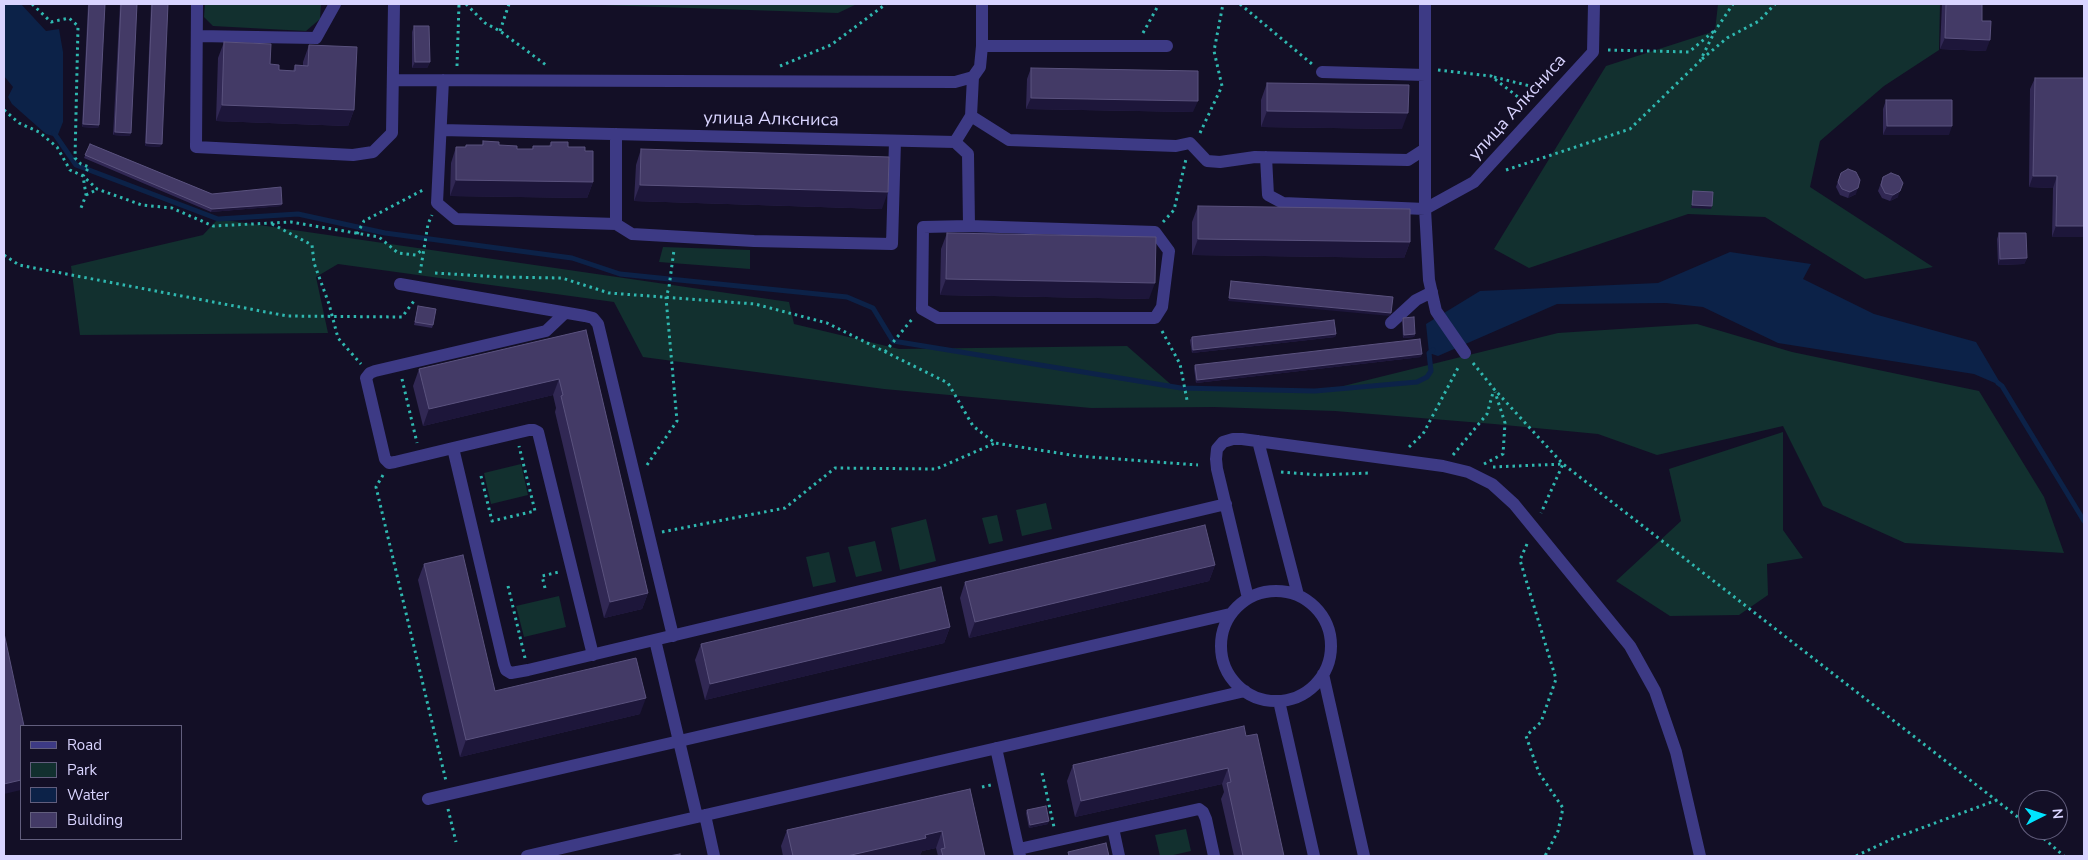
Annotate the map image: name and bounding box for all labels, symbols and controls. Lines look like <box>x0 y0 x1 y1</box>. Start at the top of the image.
street label: улица Алксниса <box>1465 50 1571 166</box>
street label: улица Алксниса <box>703 108 839 132</box>
legend <box>20 725 182 840</box>
text: Road <box>67 735 102 755</box>
text: Park <box>67 760 97 780</box>
text: Water <box>67 785 109 805</box>
north arrow <box>2018 790 2068 840</box>
text: N <box>2048 808 2067 820</box>
text: Building <box>67 810 123 830</box>

